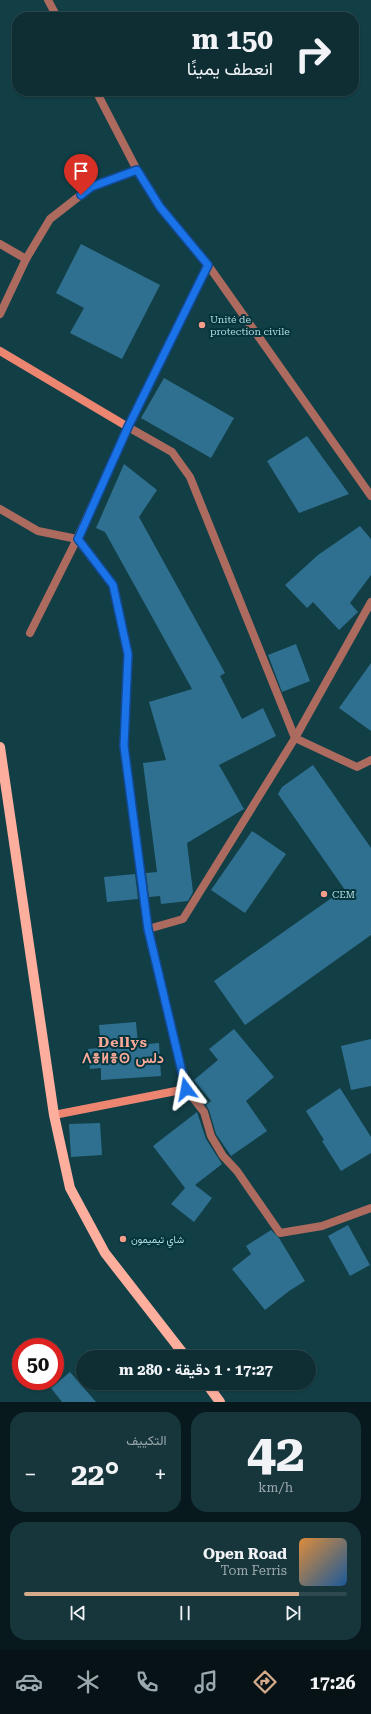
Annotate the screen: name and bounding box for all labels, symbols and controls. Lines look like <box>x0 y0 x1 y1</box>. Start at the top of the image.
text: 150 m <box>192 23 273 56</box>
icon: right <box>287 28 339 80</box>
text: انعطف يمينًا <box>187 58 273 79</box>
pin <box>64 154 98 195</box>
icon: arrive <box>70 160 92 182</box>
place label: Unité de protection civile <box>210 314 290 337</box>
marker: Unité de protection civile <box>197 320 207 330</box>
marker: CEM <box>319 889 329 899</box>
place label: CEM <box>332 889 356 900</box>
district label: Dellys ⴷⴻⵍⴻⵙ دلس <box>82 1034 164 1067</box>
position arrow <box>165 1068 207 1110</box>
marker: شاي تيميمون <box>118 1234 128 1244</box>
place label: شاي تيميمون <box>131 1234 184 1248</box>
speed limit sign: 50 <box>12 1338 64 1390</box>
text: 17:27 · 1 دقيقة · 280 m <box>119 1361 273 1379</box>
text: 42 <box>247 1423 305 1484</box>
text: التكييف <box>126 1433 167 1448</box>
text: 22° <box>71 1457 120 1492</box>
text: − <box>24 1462 36 1487</box>
text: + <box>154 1462 166 1487</box>
text: km/h <box>258 1480 293 1495</box>
text: Open Road <box>203 1545 287 1563</box>
text: Tom Ferris <box>221 1563 287 1578</box>
icon: previous <box>67 1602 89 1624</box>
icon: pause <box>174 1602 196 1624</box>
icon: next <box>282 1602 304 1624</box>
icon: car <box>15 1668 43 1696</box>
icon: climate <box>74 1668 102 1696</box>
icon: phone <box>133 1668 161 1696</box>
icon: music <box>192 1668 220 1696</box>
icon: directions <box>251 1668 279 1696</box>
text: 17:26 <box>310 1672 356 1693</box>

